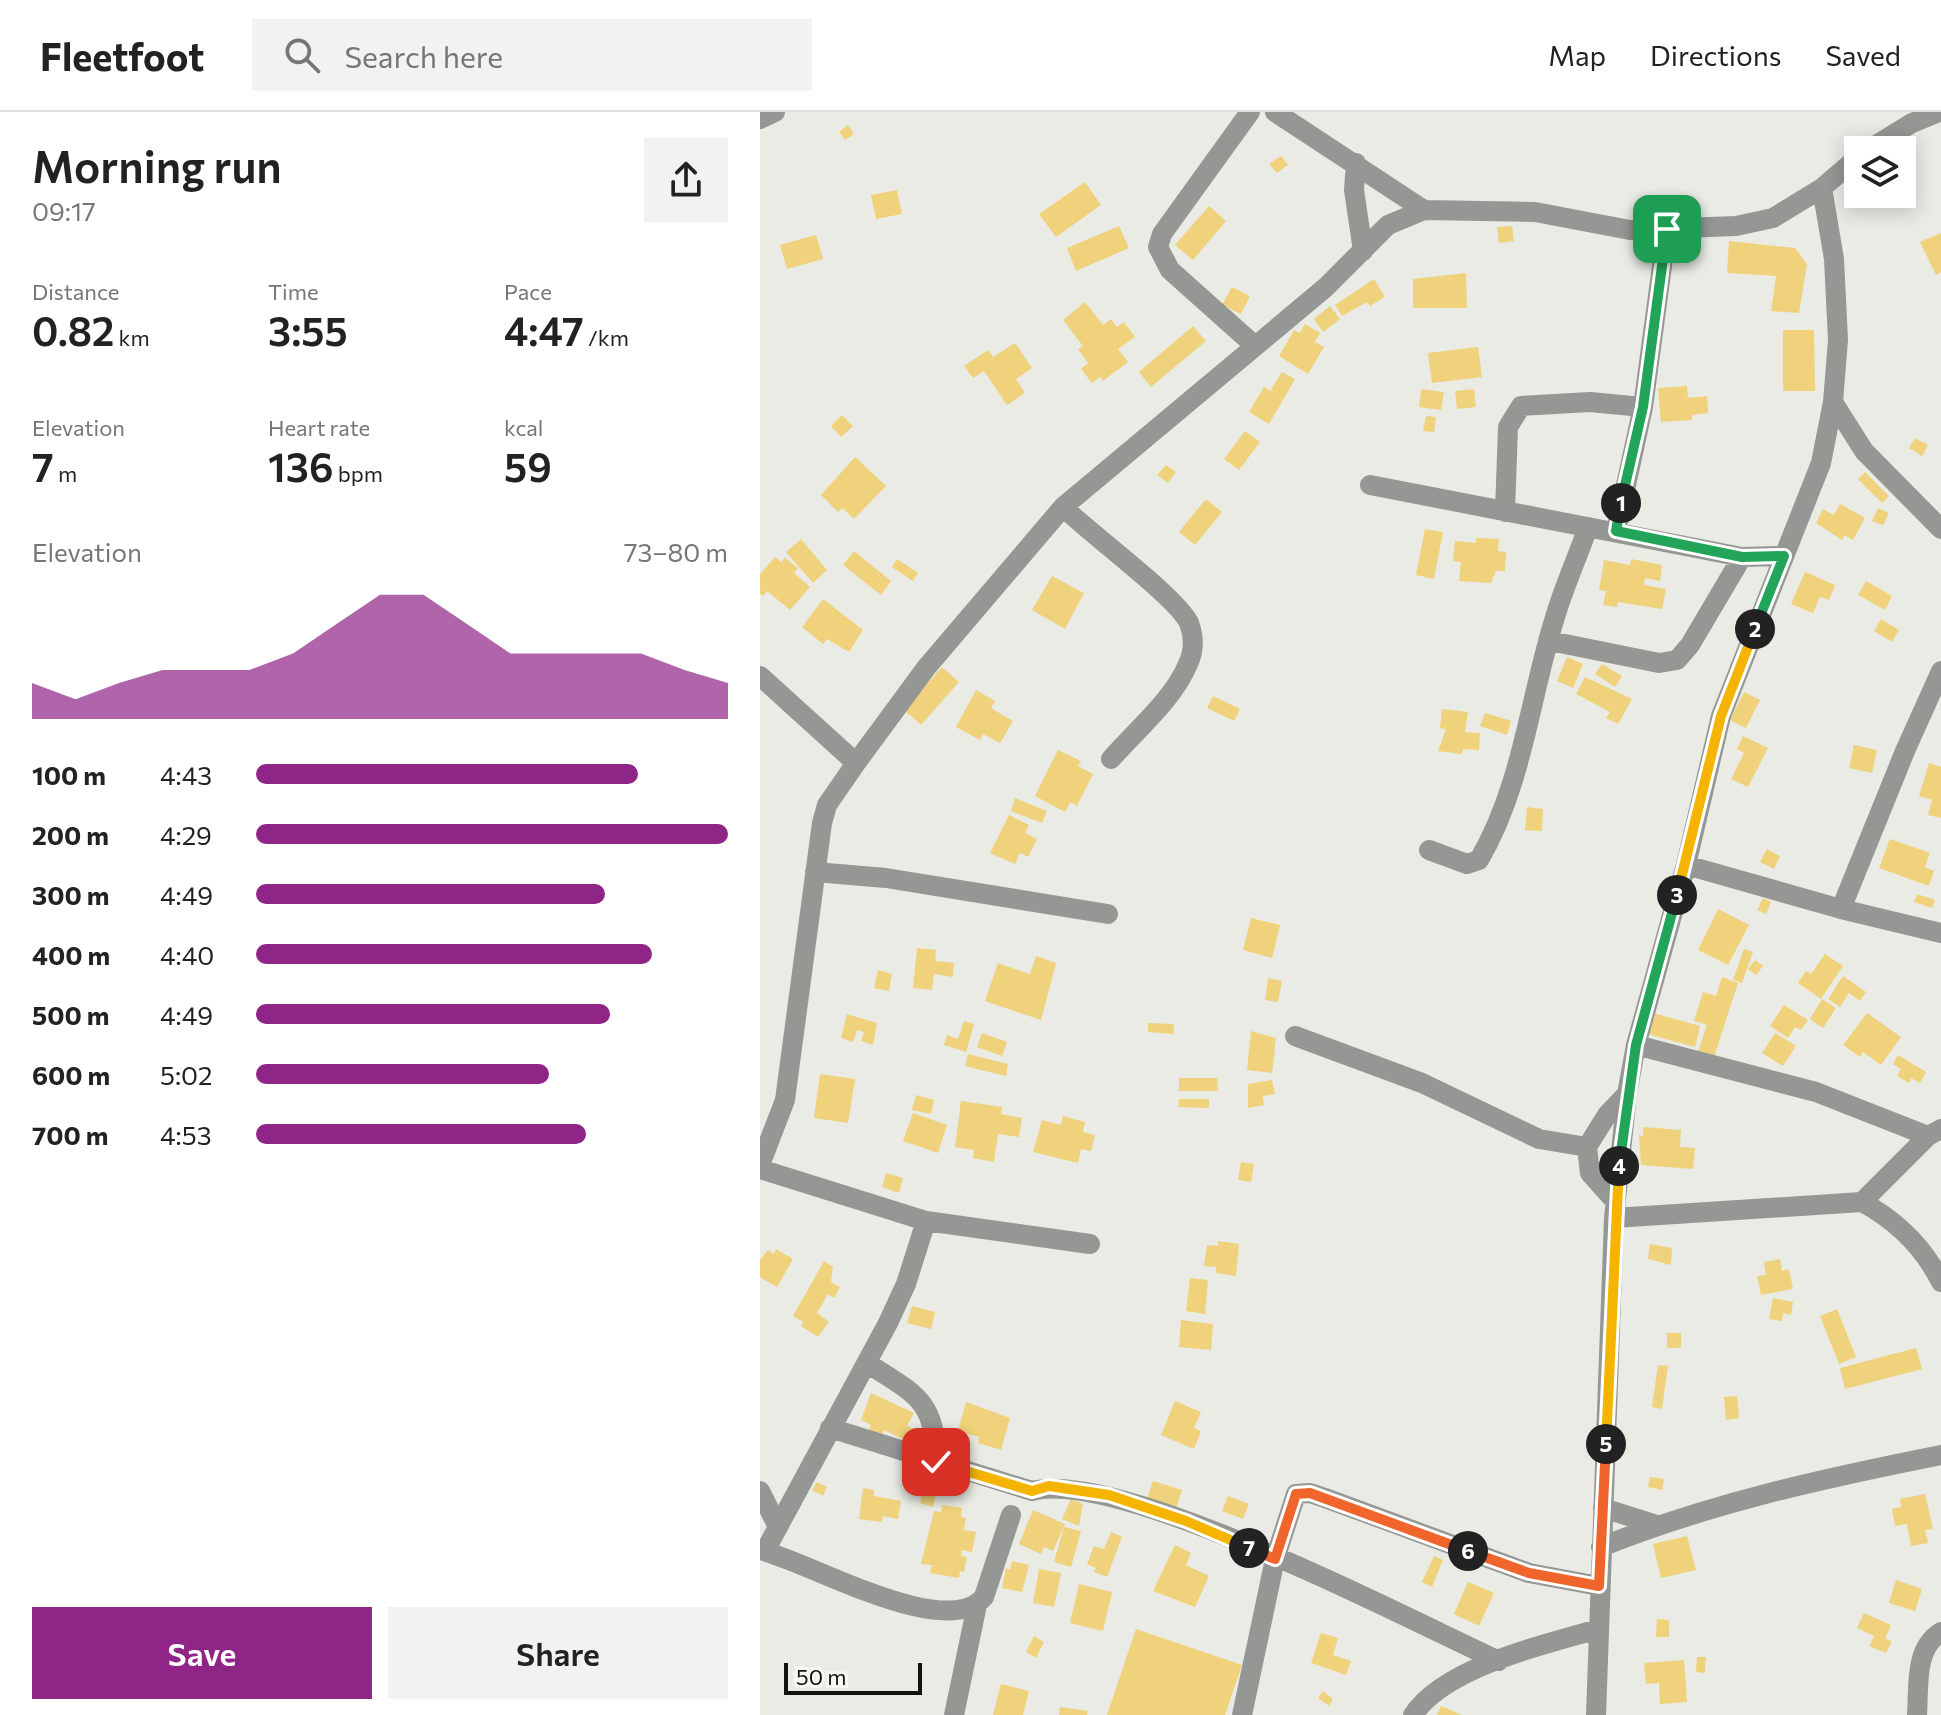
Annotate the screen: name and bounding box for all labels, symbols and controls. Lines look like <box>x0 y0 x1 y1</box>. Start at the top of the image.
search box <box>252 19 812 91</box>
text: Fleetfoot <box>40 32 204 79</box>
icon: search <box>280 33 324 77</box>
text: Search here <box>344 37 503 74</box>
text: Map <box>1548 38 1606 72</box>
text: Directions <box>1650 38 1781 72</box>
text: Saved <box>1825 38 1901 72</box>
map controls <box>1844 136 1916 208</box>
button: layers <box>1844 136 1916 208</box>
text: Morning run <box>32 138 282 192</box>
button: share <box>644 138 728 222</box>
text: 09:17 <box>32 195 96 226</box>
pin <box>1633 195 1701 263</box>
icon: arrive <box>1645 207 1689 251</box>
text: Distance <box>32 278 119 305</box>
text: Time <box>268 278 319 305</box>
text: Pace <box>504 278 552 305</box>
text: 0.82 <box>32 305 114 354</box>
text: 3:55 <box>268 305 348 354</box>
text: 4:47 <box>504 305 584 354</box>
text: km <box>114 324 150 351</box>
text: /km <box>584 324 629 351</box>
text: Elevation <box>32 414 125 441</box>
text: Heart rate <box>268 414 370 441</box>
text: kcal <box>504 414 543 441</box>
text: 7 <box>32 441 54 490</box>
text: 136 <box>268 441 333 490</box>
text: 59 <box>504 441 552 490</box>
text: m <box>54 460 77 487</box>
text: bpm <box>333 460 383 487</box>
pin: 1 <box>1601 483 1641 523</box>
text: 1 <box>1616 489 1626 516</box>
text: Elevation <box>32 536 142 567</box>
text: 73–80 m <box>624 536 728 567</box>
pin: 2 <box>1735 609 1775 649</box>
text: 2 <box>1749 615 1761 642</box>
text: 100 m <box>32 759 106 790</box>
text: 4:43 <box>160 759 212 790</box>
text: 200 m <box>32 819 109 850</box>
text: 4:29 <box>160 819 212 850</box>
pin: 3 <box>1657 875 1697 915</box>
text: 300 m <box>32 879 109 910</box>
text: 4:49 <box>160 879 213 910</box>
text: 3 <box>1671 881 1683 908</box>
text: 400 m <box>32 939 110 970</box>
text: 4:40 <box>160 939 214 970</box>
text: 500 m <box>32 999 109 1030</box>
text: 4:49 <box>160 999 213 1030</box>
text: 600 m <box>32 1059 110 1090</box>
text: 5:02 <box>160 1059 212 1090</box>
text: 700 m <box>32 1119 108 1150</box>
text: 4:53 <box>160 1119 212 1150</box>
pin: 4 <box>1599 1146 1639 1186</box>
text: 4 <box>1612 1152 1626 1179</box>
pin: 5 <box>1586 1424 1626 1464</box>
pin <box>902 1428 970 1496</box>
text: 5 <box>1600 1430 1612 1457</box>
icon: check <box>914 1440 958 1484</box>
pin: 7 <box>1229 1528 1269 1568</box>
pin: 6 <box>1448 1531 1488 1571</box>
text: 7 <box>1243 1534 1255 1561</box>
text: 6 <box>1461 1537 1475 1564</box>
button: Save <box>32 1607 372 1699</box>
button: Share <box>388 1607 728 1699</box>
scale bar <box>784 1659 922 1695</box>
text: 50 m <box>796 1663 846 1690</box>

